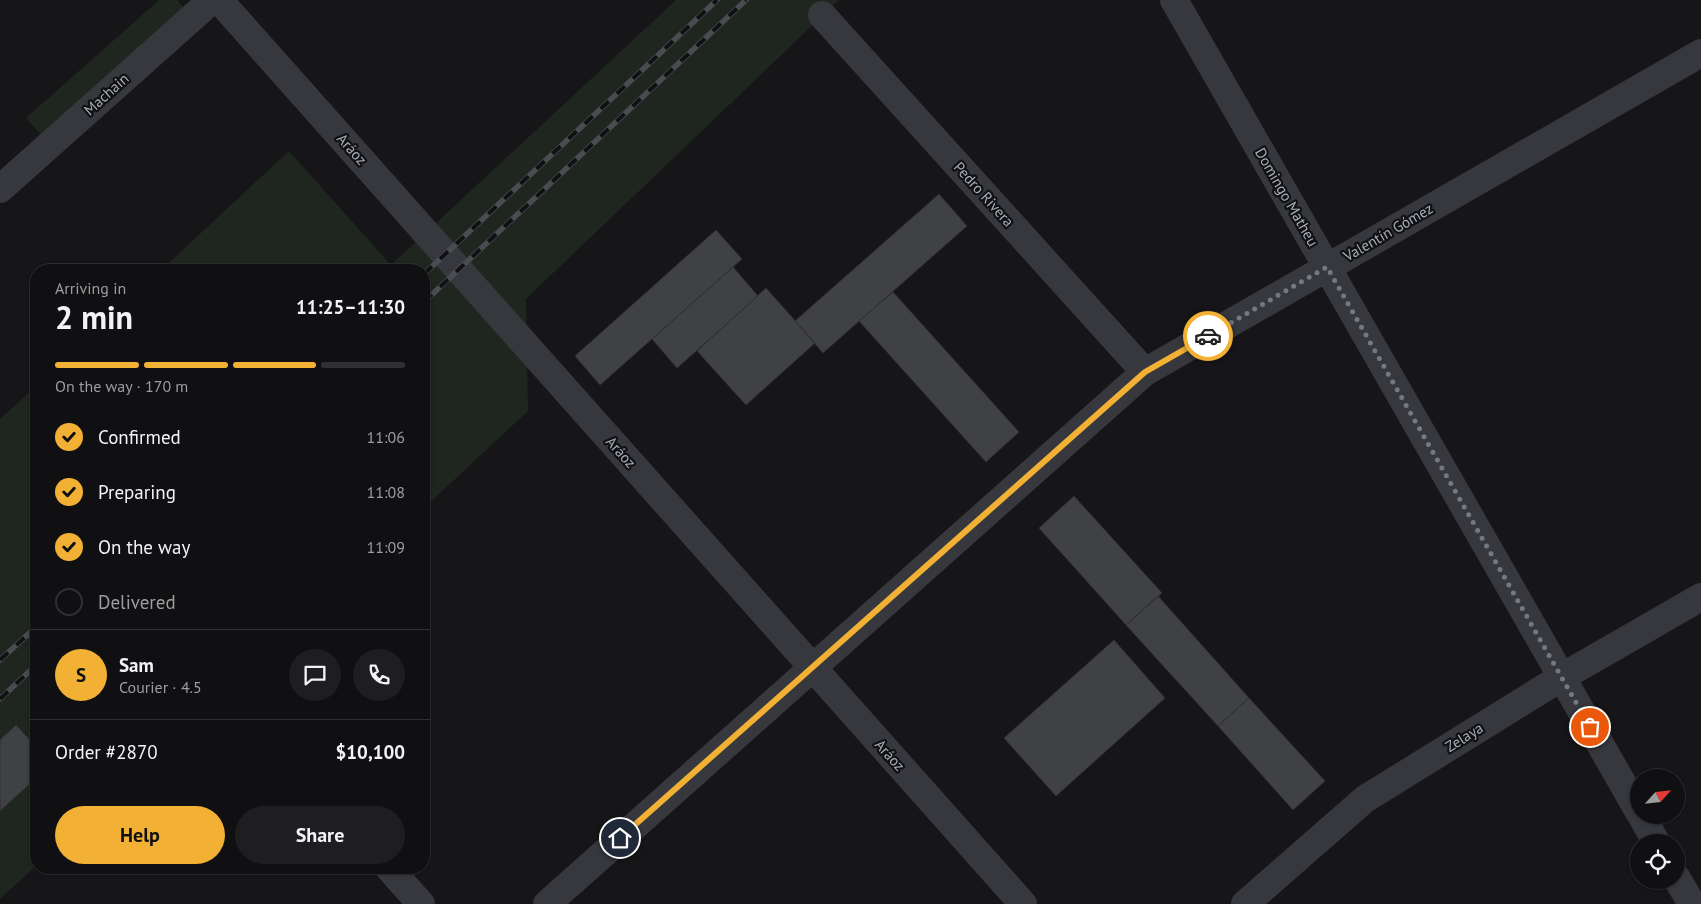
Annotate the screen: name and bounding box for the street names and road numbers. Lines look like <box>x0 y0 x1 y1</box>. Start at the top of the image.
street label: Machain <box>80 69 132 119</box>
street label: Aráoz <box>333 129 371 169</box>
street label: Domingo Matheu <box>1251 144 1323 250</box>
street label: Pedro Rivera <box>950 158 1018 230</box>
street label: Valentín Gómez <box>1339 199 1436 266</box>
street label: Aráoz <box>602 432 640 472</box>
street label: Zelaya <box>1441 718 1487 756</box>
street label: Aráoz <box>871 735 909 775</box>

